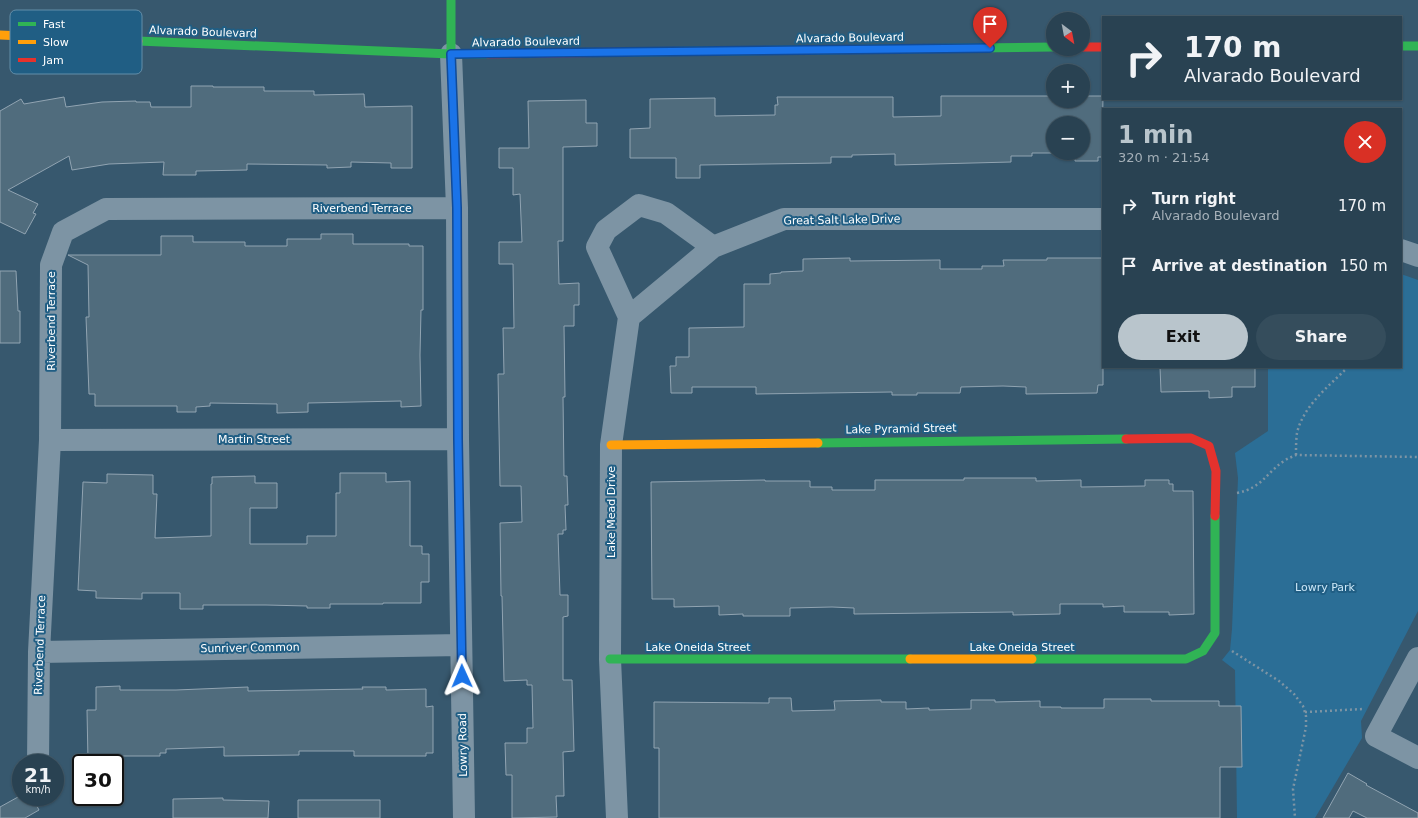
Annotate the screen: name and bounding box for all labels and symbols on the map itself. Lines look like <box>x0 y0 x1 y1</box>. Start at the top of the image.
pin <box>973 7.0 1007 48</box>
legend <box>10 10 142 74</box>
north arrow <box>1046 12 1090 56</box>
text: Fast <box>43 18 66 31</box>
street label: Alvarado Boulevard <box>149 24 257 40</box>
street label: Alvarado Boulevard <box>796 31 904 45</box>
street label: Alvarado Boulevard <box>472 35 580 49</box>
text: Slow <box>43 36 69 49</box>
text: Jam <box>42 54 64 67</box>
street label: Riverbend Terrace <box>312 202 412 215</box>
street label: Great Salt Lake Drive <box>783 212 901 228</box>
street label: Riverbend Terrace <box>45 271 58 371</box>
street label: Lake Pyramid Street <box>845 422 957 436</box>
street label: Martin Street <box>218 433 291 446</box>
street label: Lake Mead Drive <box>605 466 618 558</box>
park label: Lowry Park <box>1295 581 1356 594</box>
street label: Riverbend Terrace <box>32 595 48 695</box>
street label: Sunriver Common <box>200 641 300 655</box>
street label: Lake Oneida Street <box>645 641 751 654</box>
street label: Lake Oneida Street <box>969 641 1075 654</box>
position arrow <box>441 655 483 697</box>
street label: Lowry Road <box>456 713 470 777</box>
speed limit sign: 30 <box>72 754 124 806</box>

